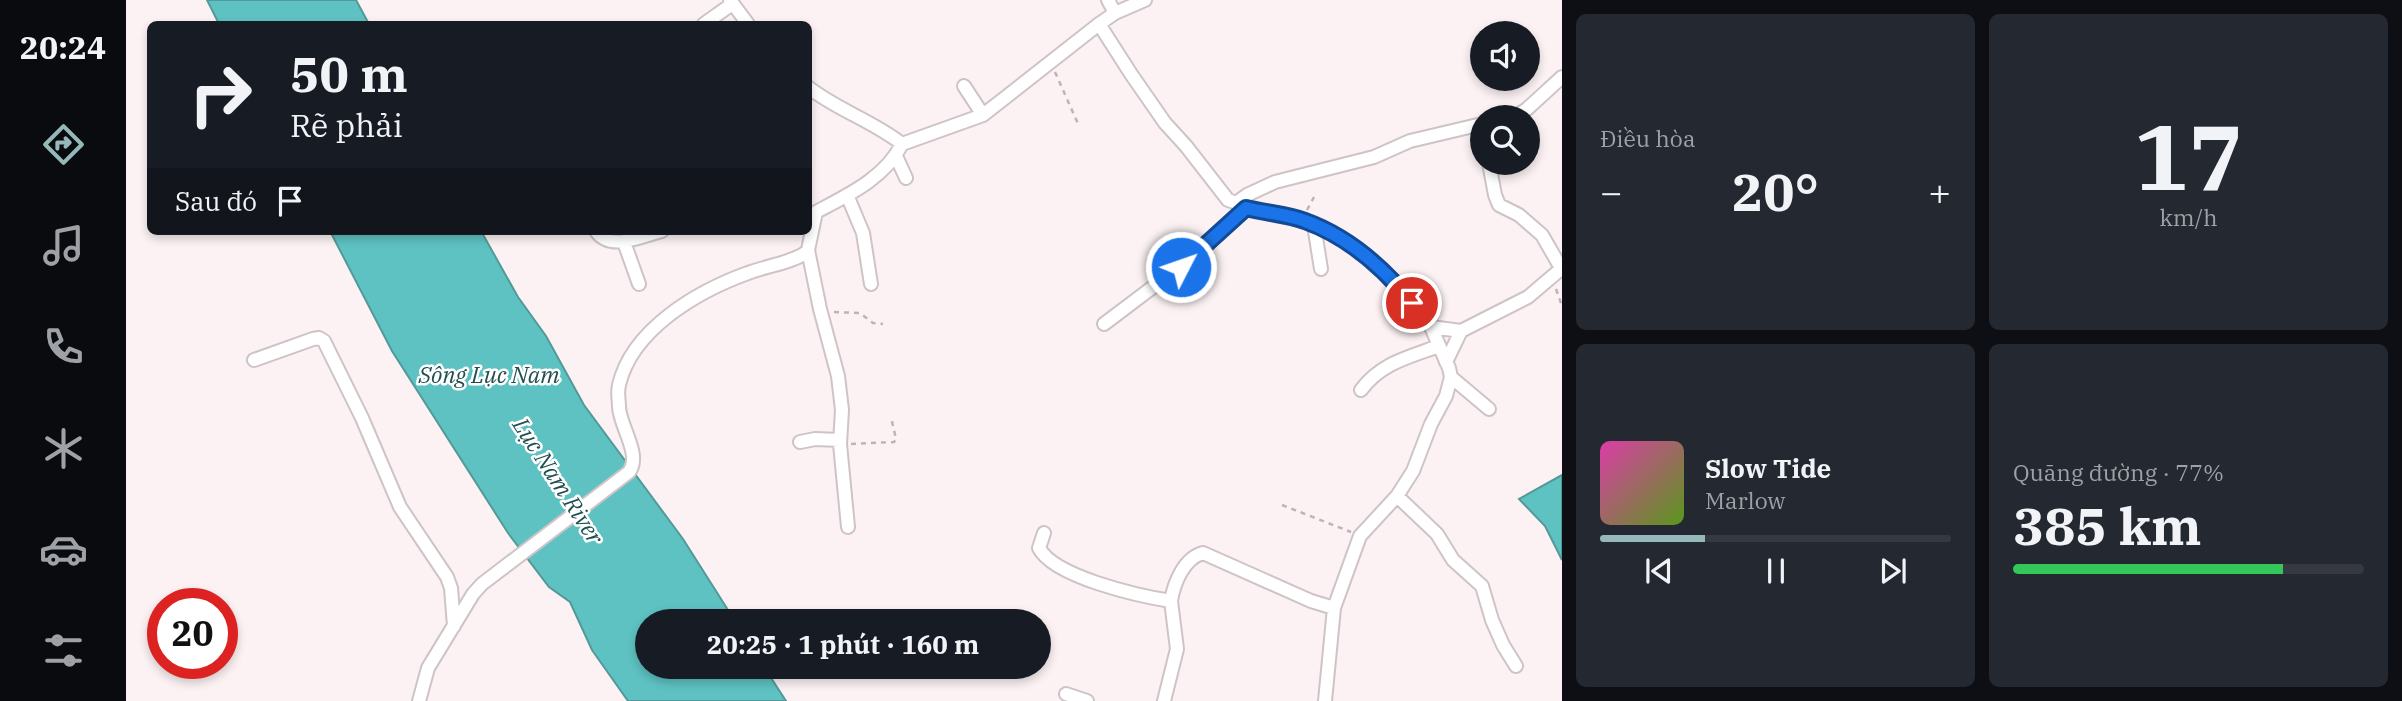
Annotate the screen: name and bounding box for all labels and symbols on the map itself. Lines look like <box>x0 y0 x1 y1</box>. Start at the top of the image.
position arrow <box>1144 230 1218 304</box>
pin <box>1382 273 1442 333</box>
water label: Sông Lục Nam <box>417 359 560 389</box>
water label: Lục Nam River <box>506 411 611 550</box>
speed limit sign: 20 <box>147 588 238 679</box>

